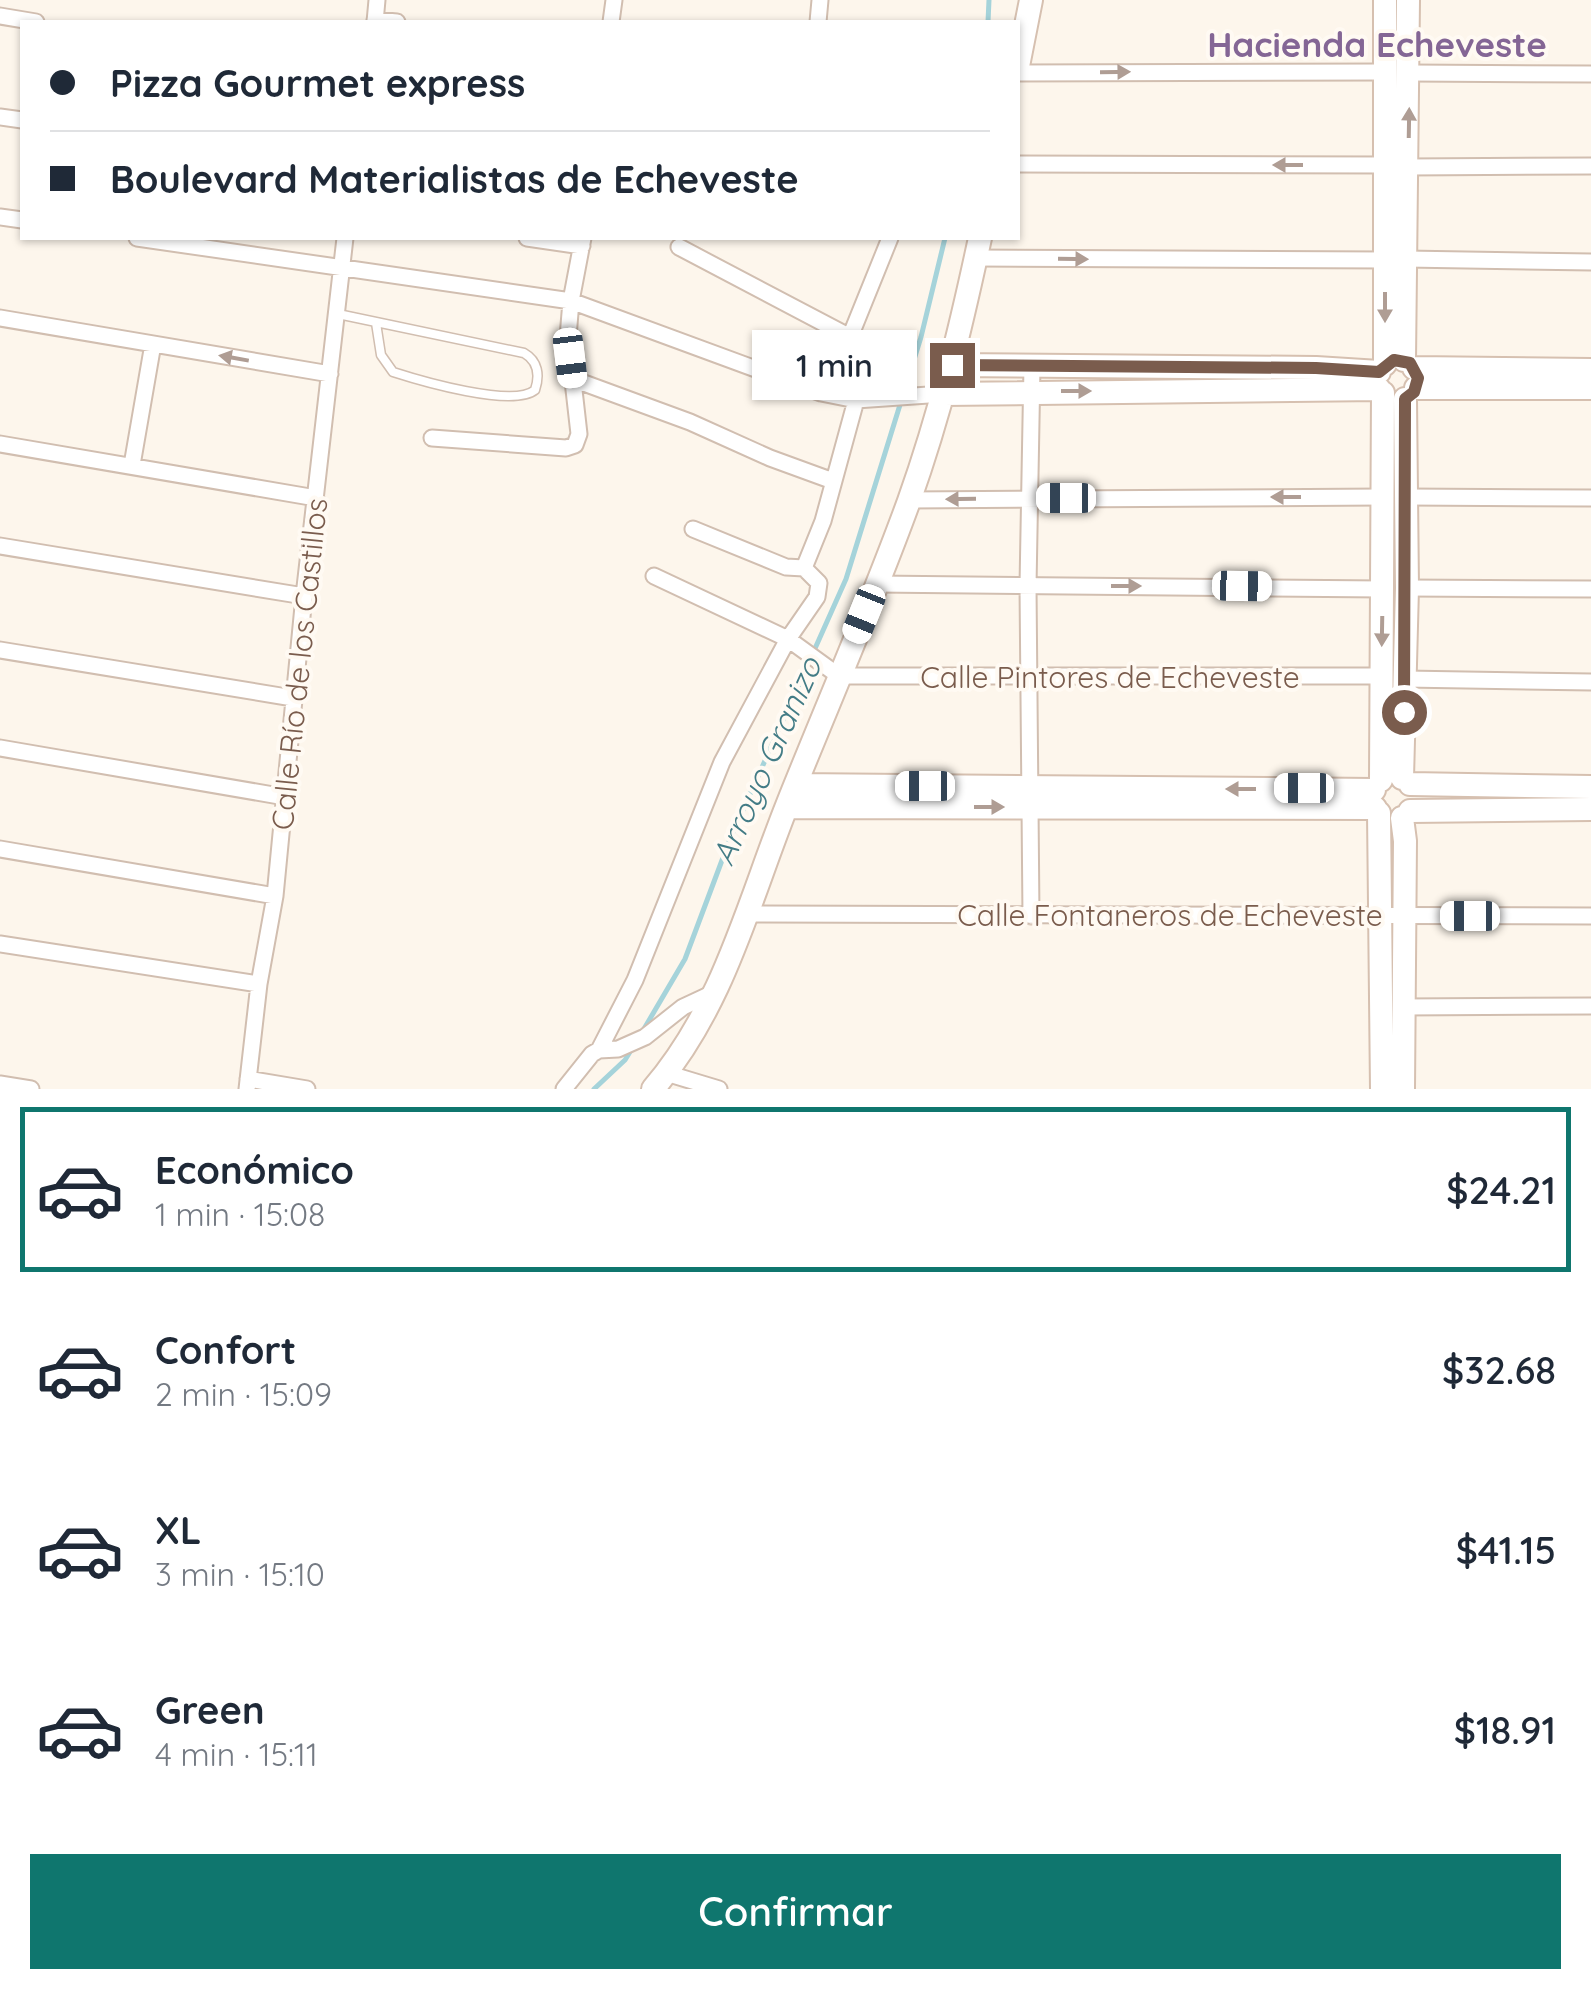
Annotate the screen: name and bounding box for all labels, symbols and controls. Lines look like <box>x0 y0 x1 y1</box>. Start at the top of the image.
district label: Hacienda Echeveste <box>1207 22 1547 66</box>
text: Pizza Gourmet express <box>110 59 525 107</box>
one-way arrow <box>1099 64 1131 80</box>
one-way arrow <box>1401 106 1417 138</box>
text: Boulevard Materialistas de Echeveste <box>110 155 799 203</box>
one-way arrow <box>1271 157 1303 173</box>
one-way arrow <box>1058 251 1090 267</box>
one-way arrow <box>1377 292 1393 324</box>
car <box>551 326 589 390</box>
callout: 1 min <box>752 330 917 400</box>
route end <box>930 343 975 388</box>
text: 1 min <box>796 345 873 385</box>
one-way arrow <box>218 350 249 365</box>
one-way arrow <box>1060 383 1092 399</box>
car <box>1036 483 1096 513</box>
one-way arrow <box>1269 489 1301 505</box>
one-way arrow <box>945 492 977 508</box>
street label: Calle Río de los Castillos <box>263 496 335 832</box>
car <box>1212 570 1272 602</box>
one-way arrow <box>1110 578 1142 594</box>
car <box>839 581 889 647</box>
one-way arrow <box>1374 615 1390 647</box>
water label: Arroyo Granizo <box>702 649 830 871</box>
street label: Calle Pintores de Echeveste <box>920 658 1300 696</box>
route start <box>1382 690 1427 735</box>
car <box>895 771 955 801</box>
car <box>1274 773 1334 803</box>
one-way arrow <box>1225 781 1257 797</box>
one-way arrow <box>974 799 1006 815</box>
street label: Calle Fontaneros de Echeveste <box>957 896 1383 934</box>
car <box>1440 901 1500 931</box>
icon: car <box>35 1145 125 1235</box>
text: Económico <box>155 1146 354 1194</box>
text: $24.21 <box>1446 1166 1556 1214</box>
text: 1 min · 15:08 <box>155 1194 325 1234</box>
icon: car <box>35 1325 125 1415</box>
text: Confort <box>155 1326 296 1374</box>
text: $32.68 <box>1442 1346 1556 1394</box>
text: 2 min · 15:09 <box>155 1374 332 1414</box>
icon: car <box>35 1505 125 1595</box>
text: XL <box>155 1506 201 1554</box>
text: $41.15 <box>1456 1526 1556 1574</box>
text: 3 min · 15:10 <box>155 1554 325 1594</box>
icon: car <box>35 1685 125 1775</box>
text: Green <box>155 1686 265 1734</box>
text: $18.91 <box>1454 1706 1556 1754</box>
text: 4 min · 15:11 <box>155 1734 318 1774</box>
button: Confirmar <box>30 1854 1561 1969</box>

